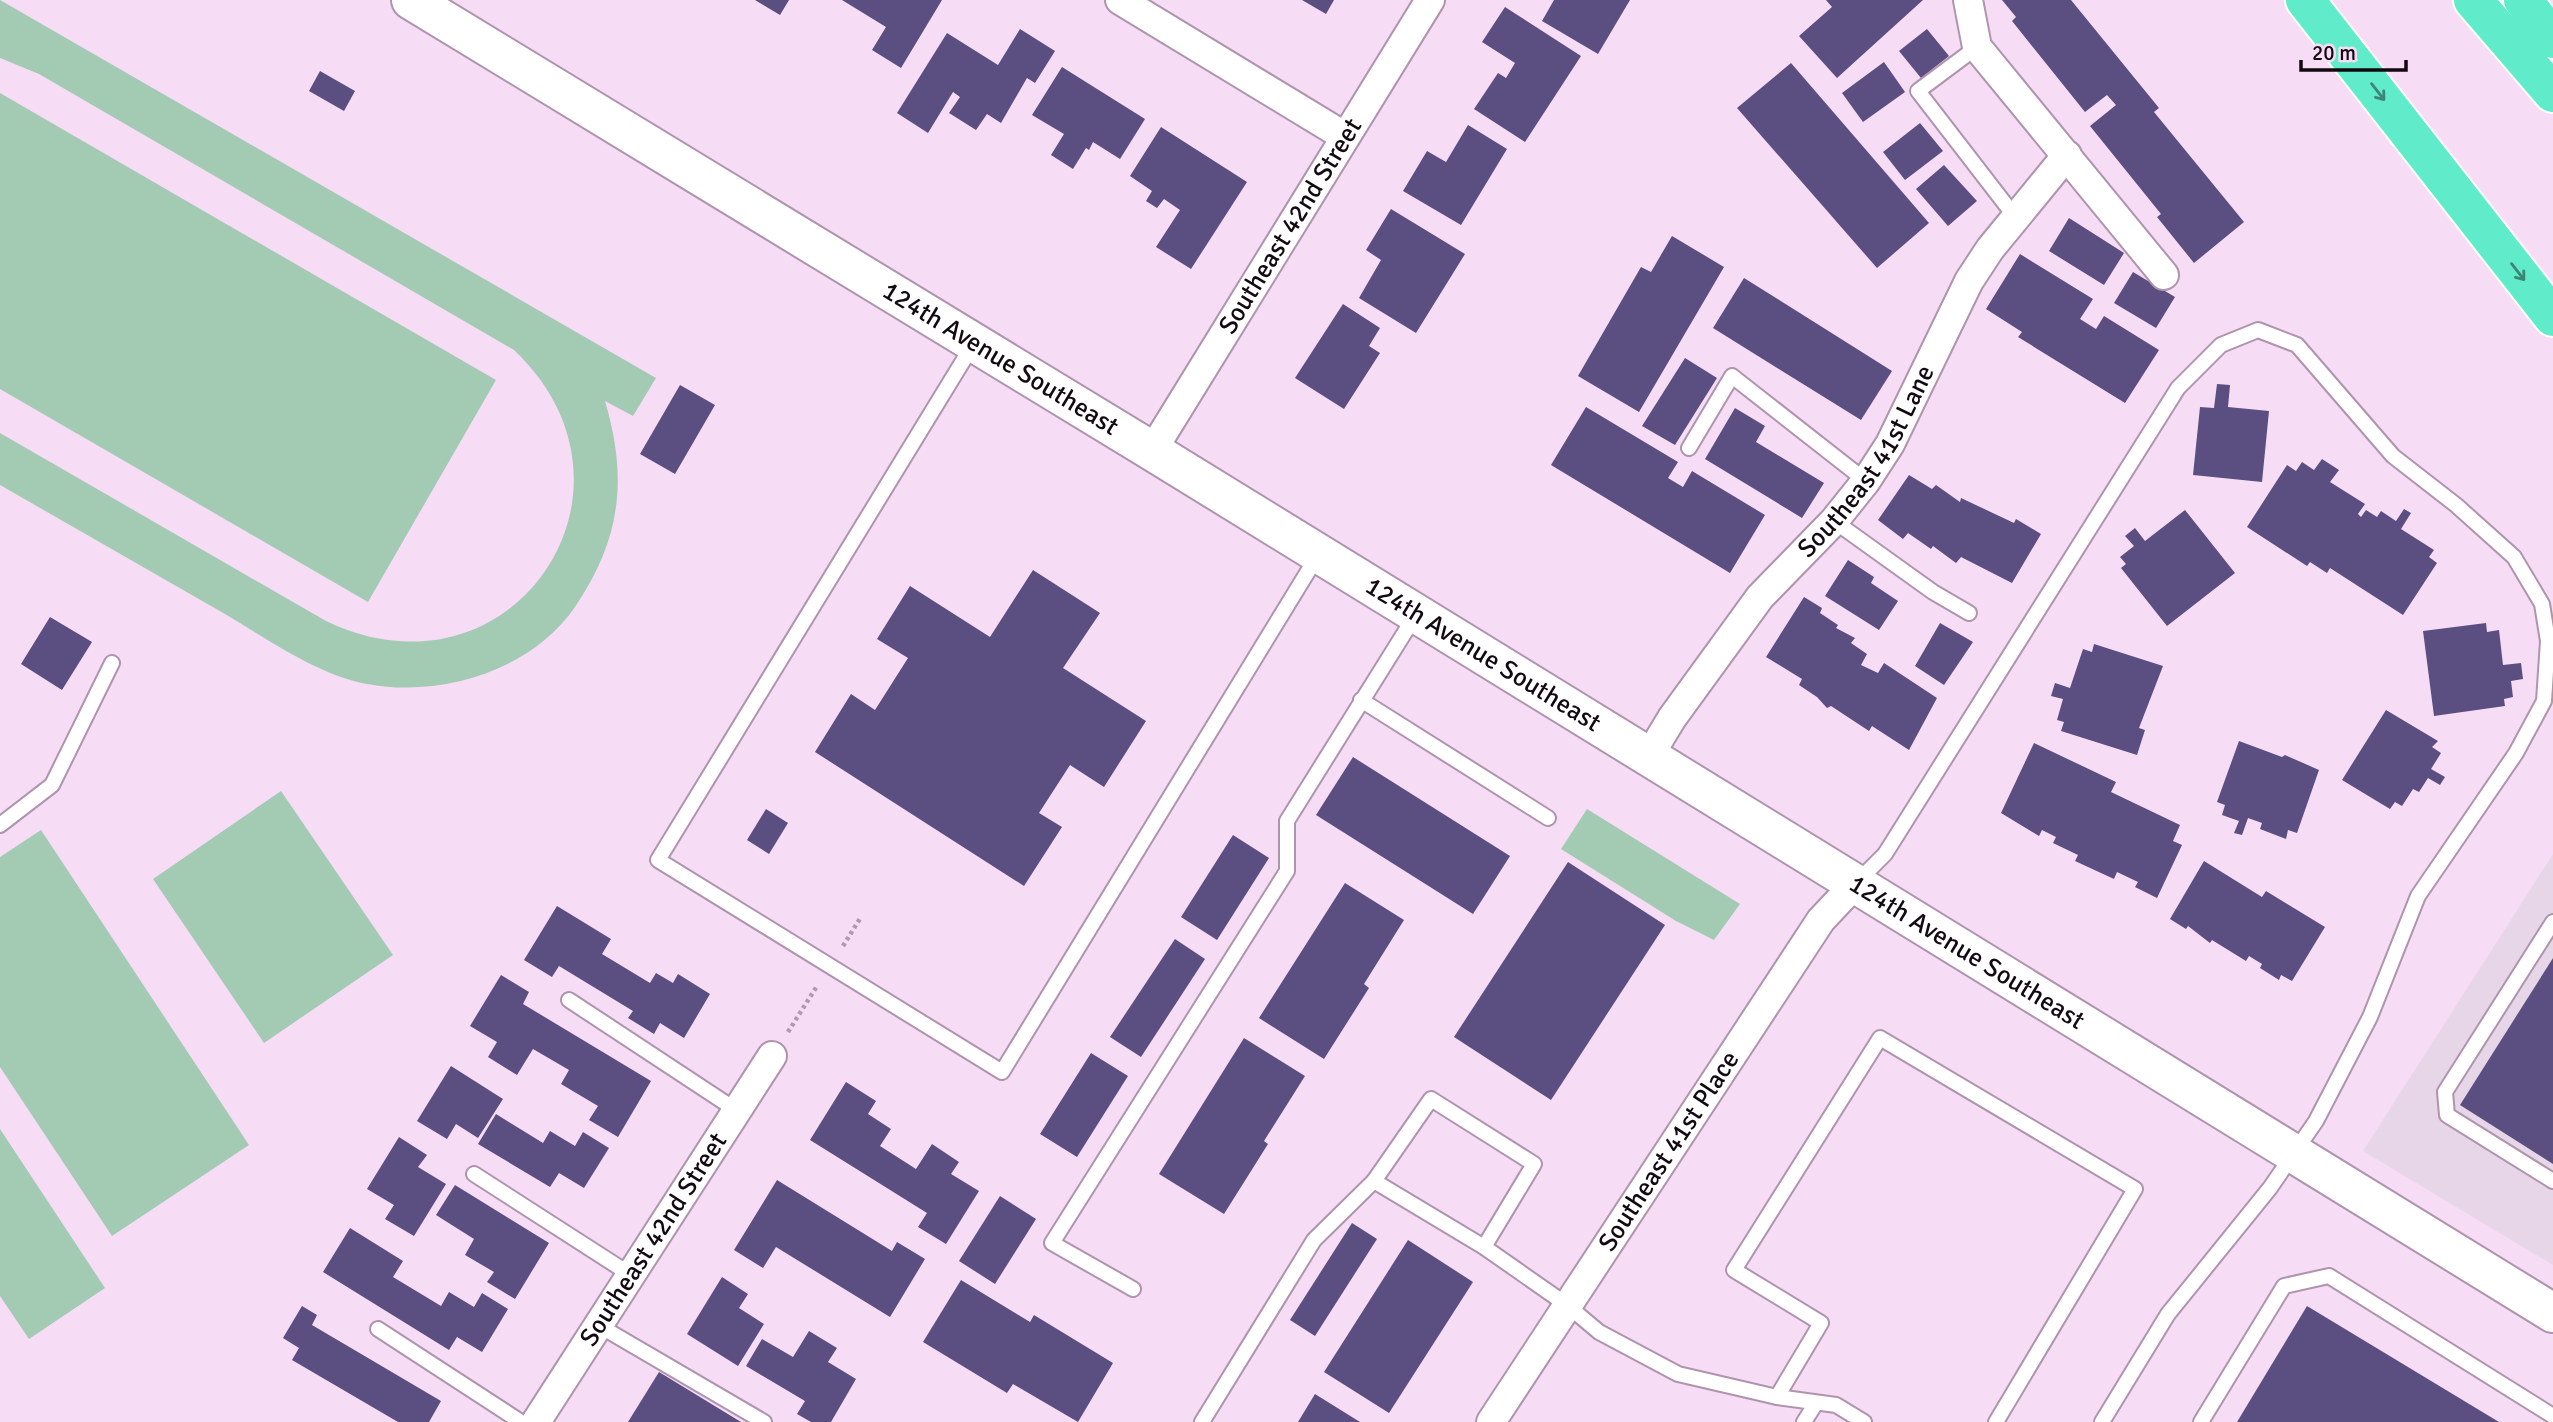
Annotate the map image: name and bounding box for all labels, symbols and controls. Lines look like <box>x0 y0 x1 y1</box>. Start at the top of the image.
scale bar <box>2301 28 2406 72</box>
text: 20 m <box>2312 40 2356 66</box>
one-way arrow <box>2370 83 2385 101</box>
street label: Southeast 42nd Street <box>1212 113 1369 340</box>
one-way arrow <box>2510 262 2525 280</box>
street label: 124th Avenue Southeast <box>877 275 1124 443</box>
street label: Southeast 41st Lane <box>1791 360 1942 564</box>
street label: 124th Avenue Southeast <box>1359 570 1606 739</box>
street label: 124th Avenue Southeast <box>1843 868 2090 1037</box>
street label: Southeast 41st Place <box>1592 1045 1746 1257</box>
street label: Southeast 42nd Street <box>573 1127 734 1352</box>

